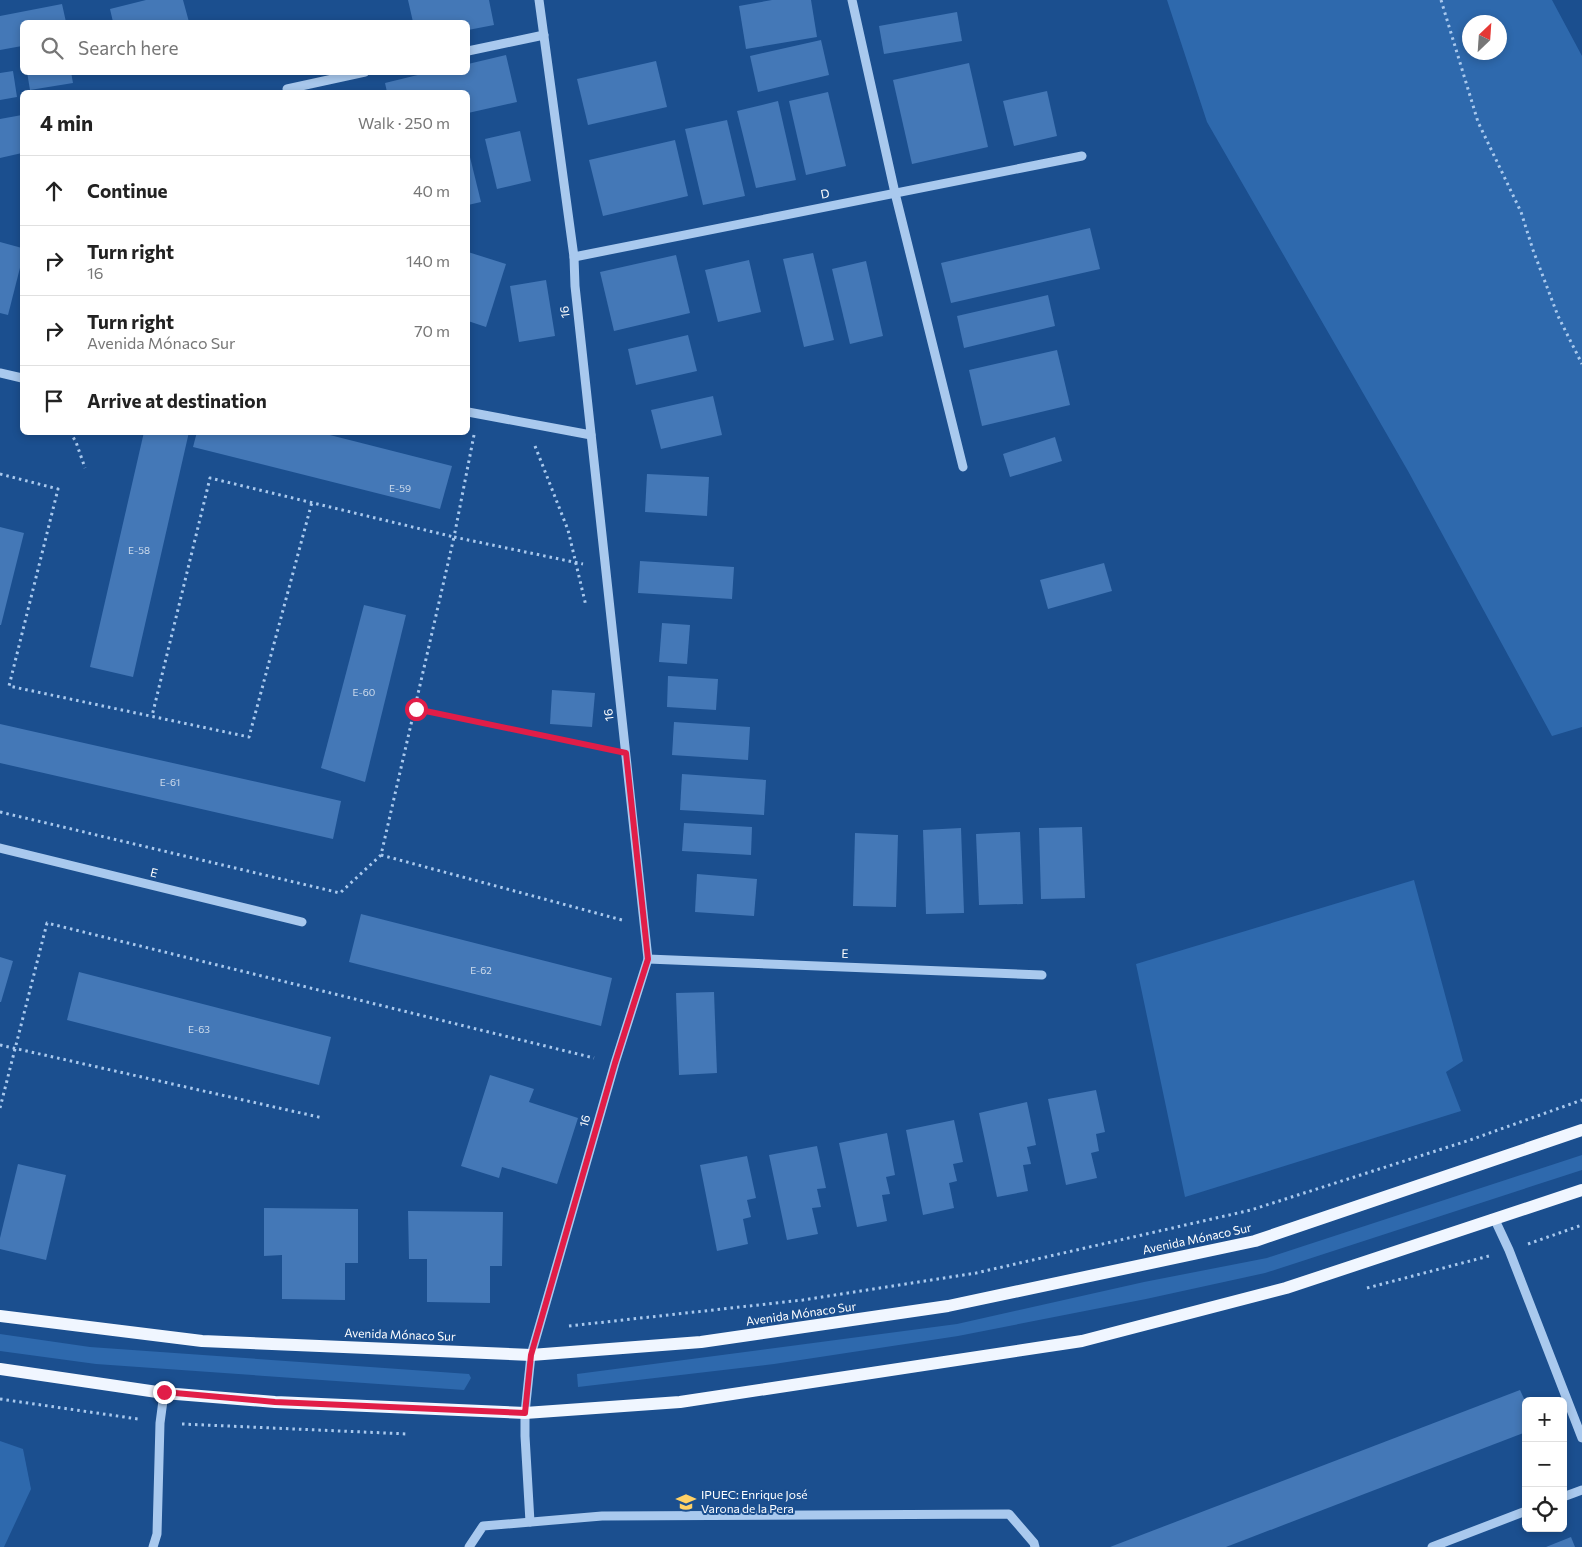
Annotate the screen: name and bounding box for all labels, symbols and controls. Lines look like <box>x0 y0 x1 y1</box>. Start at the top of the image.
north arrow <box>1462 15 1507 60</box>
search box <box>20 20 470 75</box>
icon: search <box>38 34 66 62</box>
text: Search here <box>78 36 178 59</box>
text: 4 min <box>40 110 93 135</box>
text: Walk · 250 m <box>358 113 450 132</box>
icon: ahead <box>40 177 68 205</box>
text: Continue <box>87 179 167 202</box>
text: 40 m <box>413 181 450 200</box>
street label: D <box>819 185 831 201</box>
text: Turn right <box>87 240 174 263</box>
icon: right <box>40 247 68 275</box>
text: 140 m <box>406 251 450 270</box>
text: 16 <box>87 263 104 282</box>
street label: 16 <box>556 305 572 319</box>
text: Turn right <box>87 310 174 333</box>
icon: right <box>40 317 68 345</box>
text: 70 m <box>414 321 450 340</box>
text: Avenida Mónaco Sur <box>87 333 235 352</box>
icon: arrive <box>40 387 68 415</box>
text: Arrive at destination <box>87 389 267 412</box>
house number: E-59 <box>389 482 411 494</box>
house number: E-58 <box>128 544 150 556</box>
house number: E-60 <box>353 686 375 698</box>
route start <box>405 698 428 721</box>
street label: 16 <box>600 708 616 722</box>
house number: E-61 <box>160 776 180 788</box>
street label: E <box>149 864 159 880</box>
street label: E <box>841 946 849 960</box>
house number: E-62 <box>470 964 492 976</box>
house number: E-63 <box>188 1023 210 1035</box>
street label: 16 <box>576 1113 592 1129</box>
street label: Avenida Mónaco Sur <box>1141 1220 1253 1256</box>
street label: Avenida Mónaco Sur <box>745 1298 857 1328</box>
street label: Avenida Mónaco Sur <box>344 1325 456 1343</box>
route end <box>153 1381 176 1404</box>
map controls <box>1522 1397 1567 1532</box>
button: + <box>1522 1397 1567 1442</box>
button: − <box>1522 1442 1567 1487</box>
place label: IPUEC: Enrique José Varona de la Pera <box>701 1487 808 1515</box>
button: locate <box>1522 1487 1567 1532</box>
school or university icon: IPUEC: Enrique José Varona de la Pera <box>675 1491 697 1513</box>

